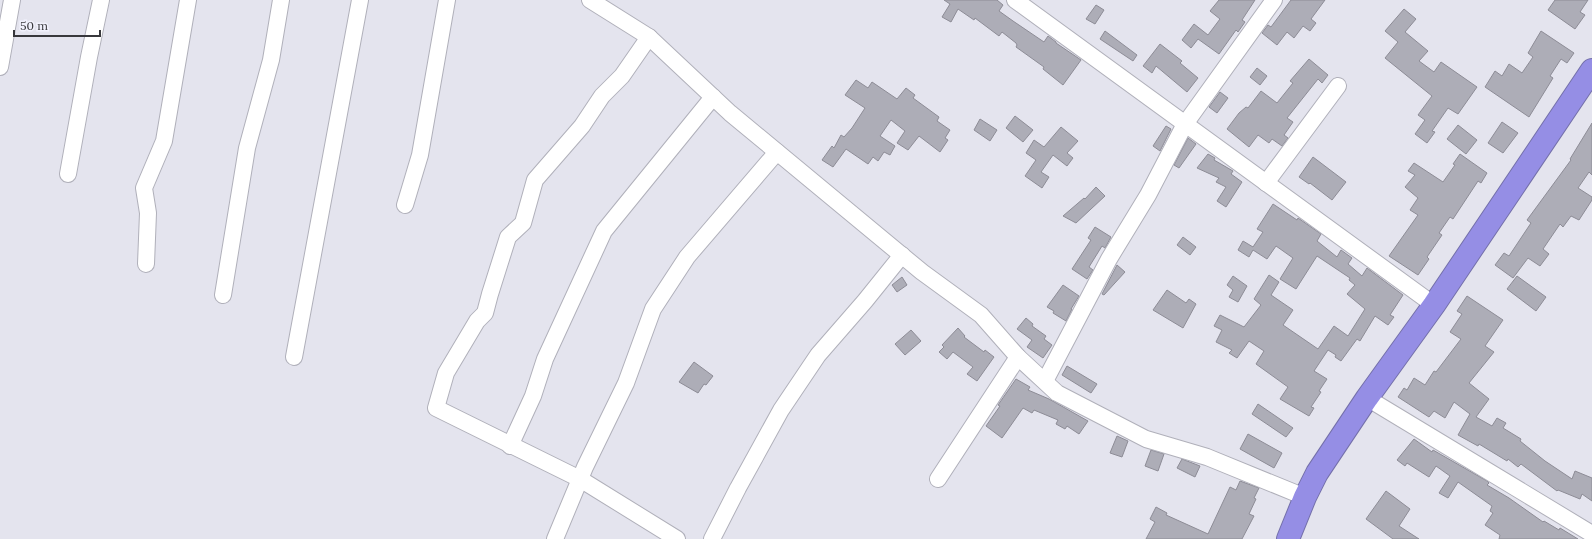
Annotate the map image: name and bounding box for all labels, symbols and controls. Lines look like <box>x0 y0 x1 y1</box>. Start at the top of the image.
scale bar <box>14 12 100 38</box>
text: 50 m <box>20 18 48 33</box>

